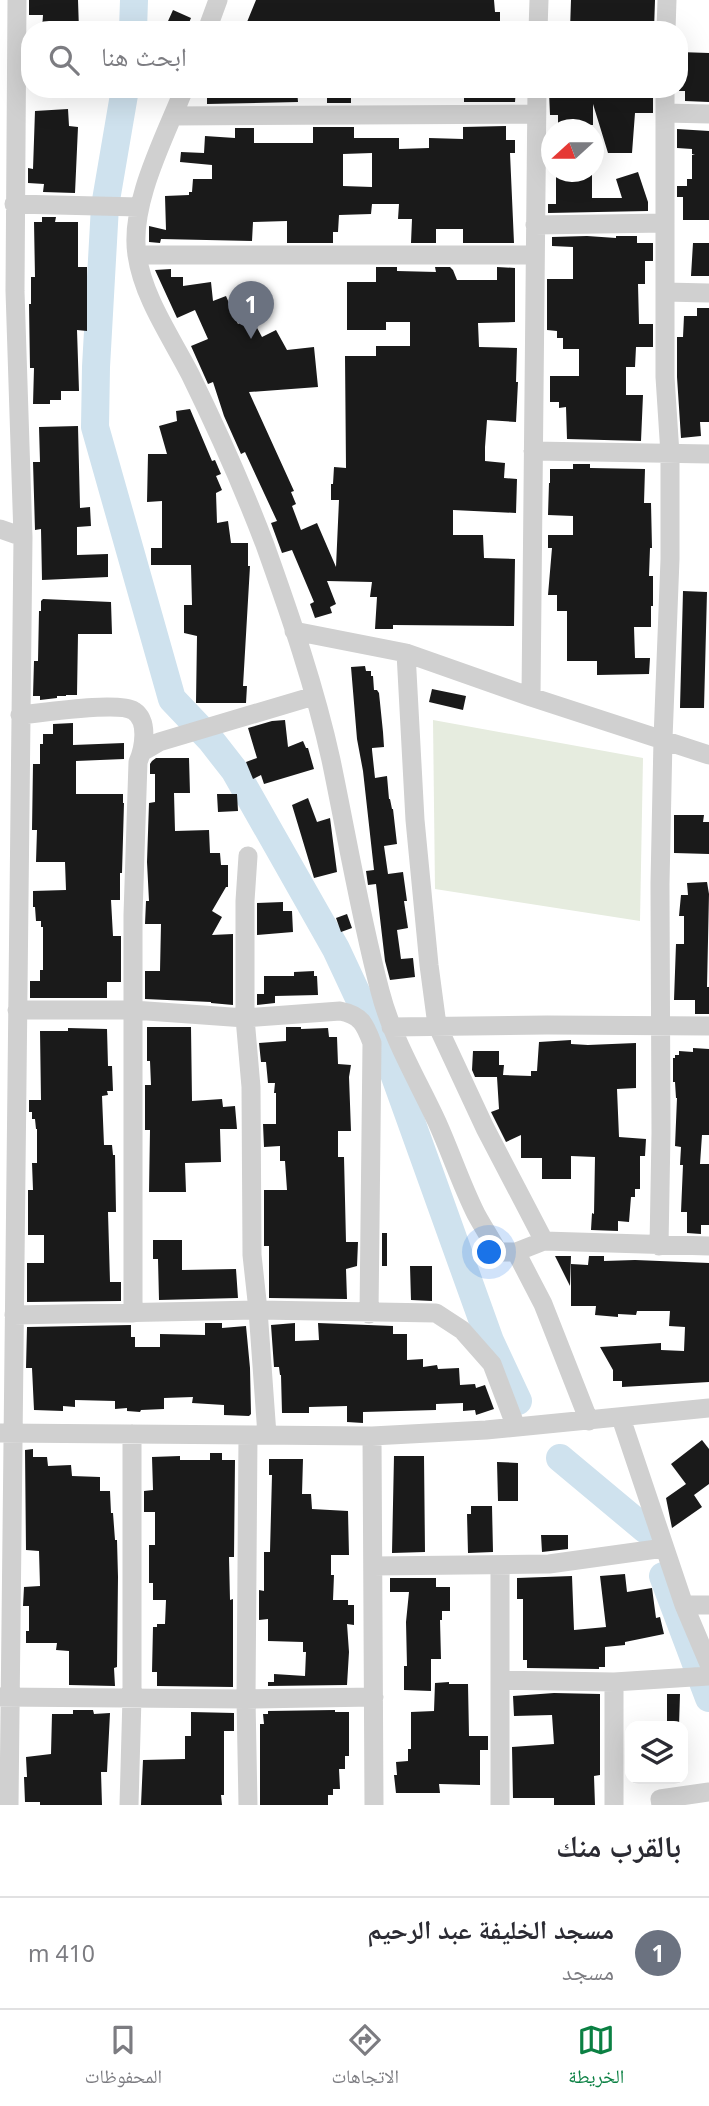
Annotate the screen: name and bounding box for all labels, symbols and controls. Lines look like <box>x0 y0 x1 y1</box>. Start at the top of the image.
search box <box>21 21 688 98</box>
text: ابحث هنا <box>101 38 187 74</box>
icon: search <box>45 41 83 79</box>
north arrow <box>541 119 604 182</box>
pin: 1 <box>228 281 274 339</box>
your location <box>472 1235 506 1269</box>
map controls <box>625 1721 688 1784</box>
button: layers <box>625 1721 688 1784</box>
text: بالقرب منك <box>556 1825 681 1866</box>
text: مسجد الخليفة عبد الرحيم <box>367 1911 614 1947</box>
text: 410 m <box>28 1937 95 1969</box>
text: 1 <box>651 1937 665 1969</box>
text: مسجد <box>562 1955 614 1987</box>
tab: المحفوظات <box>85 2021 162 2095</box>
tab: الاتجاهات <box>331 2021 399 2095</box>
tab: الخريطة <box>568 2021 624 2095</box>

